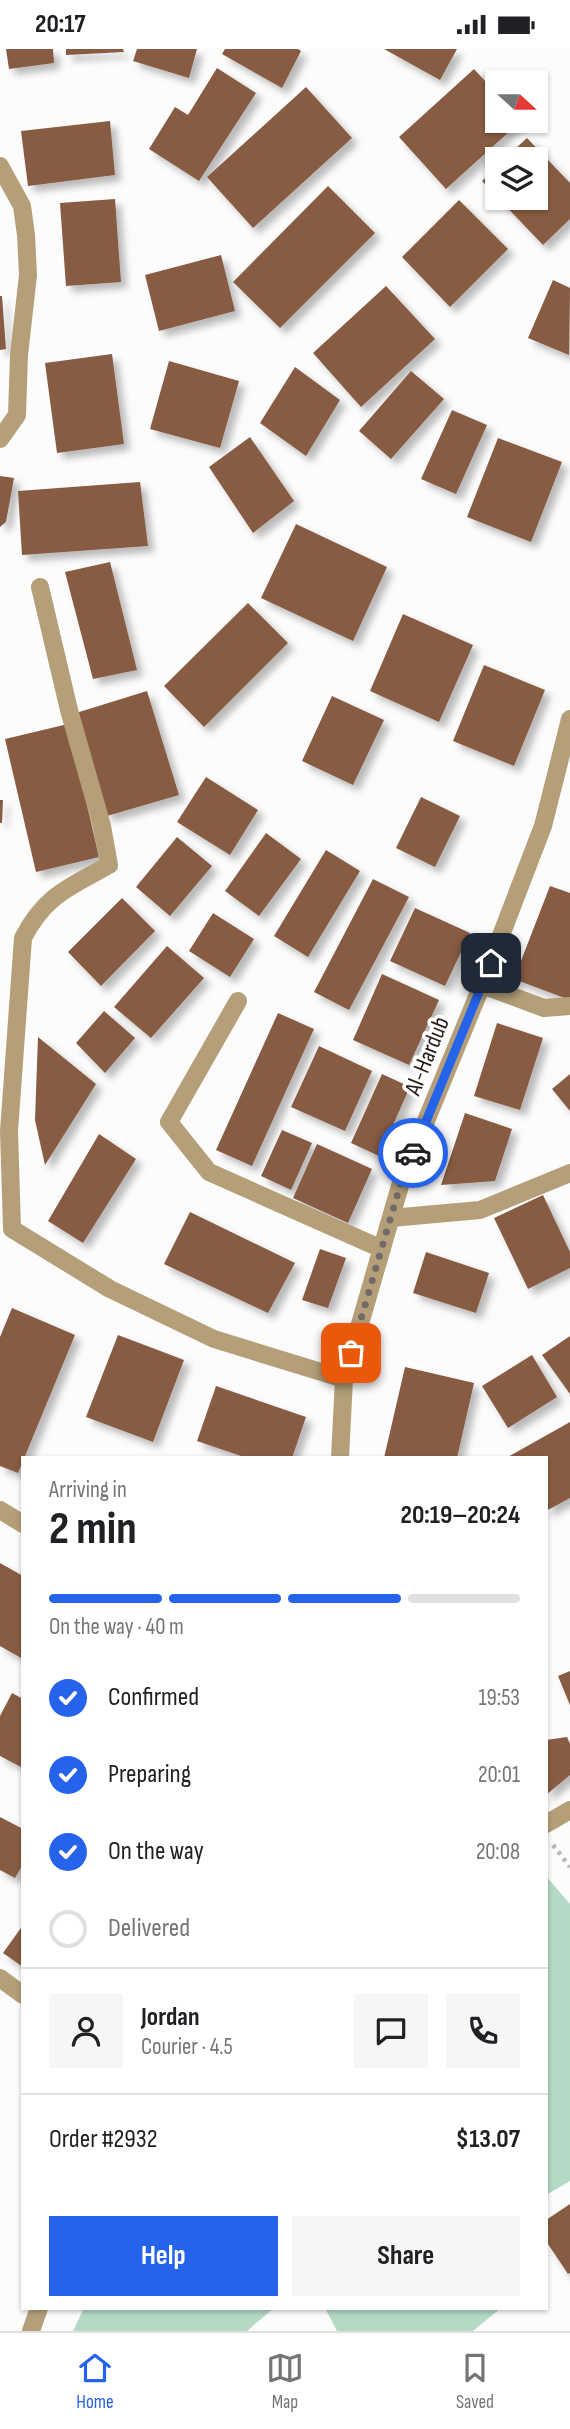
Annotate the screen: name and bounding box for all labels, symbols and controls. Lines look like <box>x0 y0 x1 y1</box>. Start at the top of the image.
text: 20:17 <box>35 9 86 40</box>
north arrow <box>485 70 548 133</box>
map controls <box>485 70 548 210</box>
button: layers <box>485 147 548 210</box>
pin <box>461 933 521 993</box>
icon: home <box>472 944 510 982</box>
street label: Al-Hardub <box>398 1013 456 1100</box>
courier <box>378 1118 448 1188</box>
icon: car <box>394 1134 432 1172</box>
pin <box>321 1323 381 1383</box>
icon: bag <box>332 1334 370 1372</box>
text: Arriving in <box>49 1476 127 1504</box>
text: 20:19–20:24 <box>401 1500 520 1531</box>
text: 2 min <box>49 1502 137 1557</box>
text: On the way · 40 m <box>49 1613 184 1641</box>
icon: check <box>49 1679 87 1717</box>
text: Confirmed <box>108 1682 199 1713</box>
text: 19:53 <box>479 1684 520 1712</box>
icon: check <box>49 1756 87 1794</box>
text: Preparing <box>108 1759 191 1790</box>
text: 20:01 <box>478 1761 520 1789</box>
icon: check <box>49 1833 87 1871</box>
text: On the way <box>108 1836 204 1867</box>
text: 20:08 <box>476 1838 520 1866</box>
text: Delivered <box>108 1913 190 1944</box>
button: person <box>49 1994 123 2068</box>
button: chat <box>354 1994 428 2068</box>
button: phone <box>446 1994 520 2068</box>
text: Jordan <box>141 2002 199 2033</box>
text: Courier · 4.5 <box>141 2033 233 2061</box>
text: Order #2932 <box>49 2124 157 2155</box>
text: $13.07 <box>456 2124 520 2155</box>
button: Help <box>49 2216 278 2296</box>
button: Share <box>292 2216 520 2296</box>
tab: Home <box>76 2349 114 2414</box>
tab: Map <box>266 2349 304 2414</box>
tab: Saved <box>456 2349 494 2414</box>

